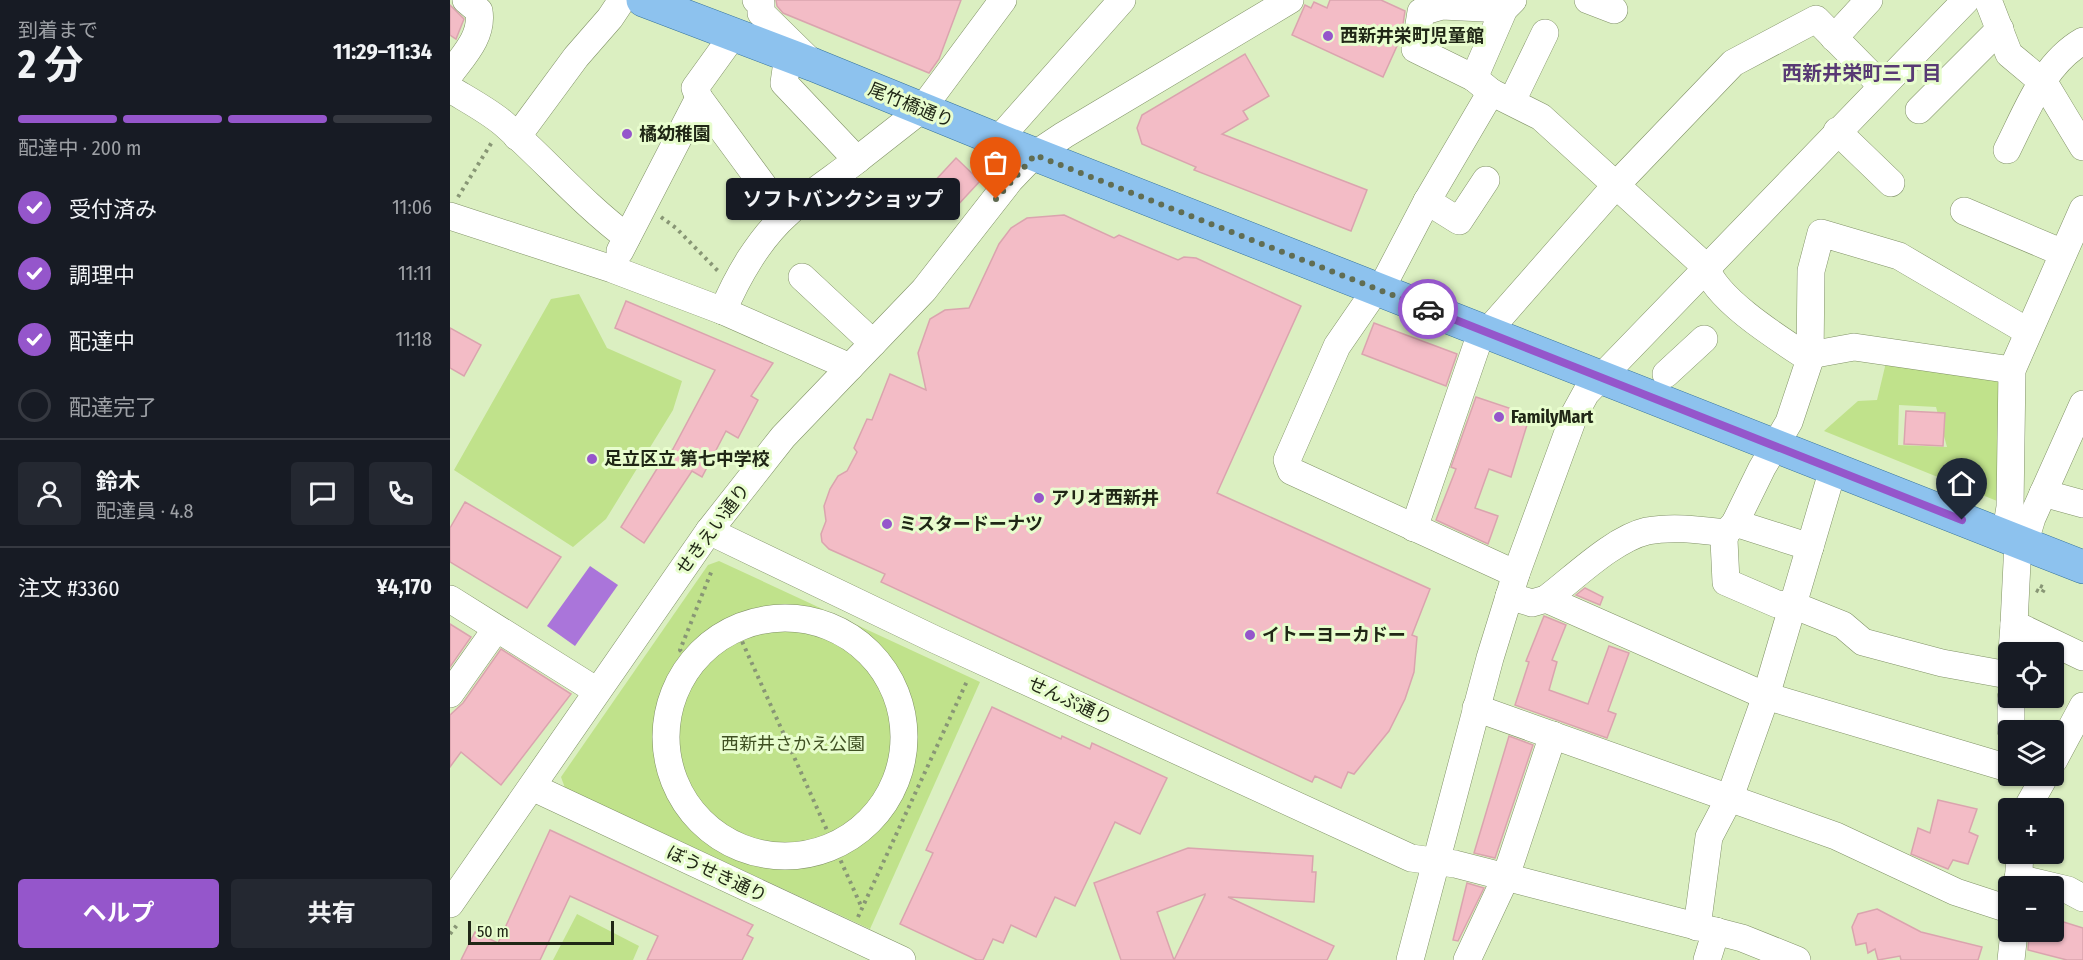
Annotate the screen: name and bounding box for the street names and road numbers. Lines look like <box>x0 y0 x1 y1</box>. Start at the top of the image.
street label: 尾竹橋通り <box>865 78 957 132</box>
street label: せきえい通り <box>672 479 754 579</box>
street label: せんぷ通り <box>1025 672 1115 730</box>
street label: ぼうせき通り <box>663 841 771 907</box>

